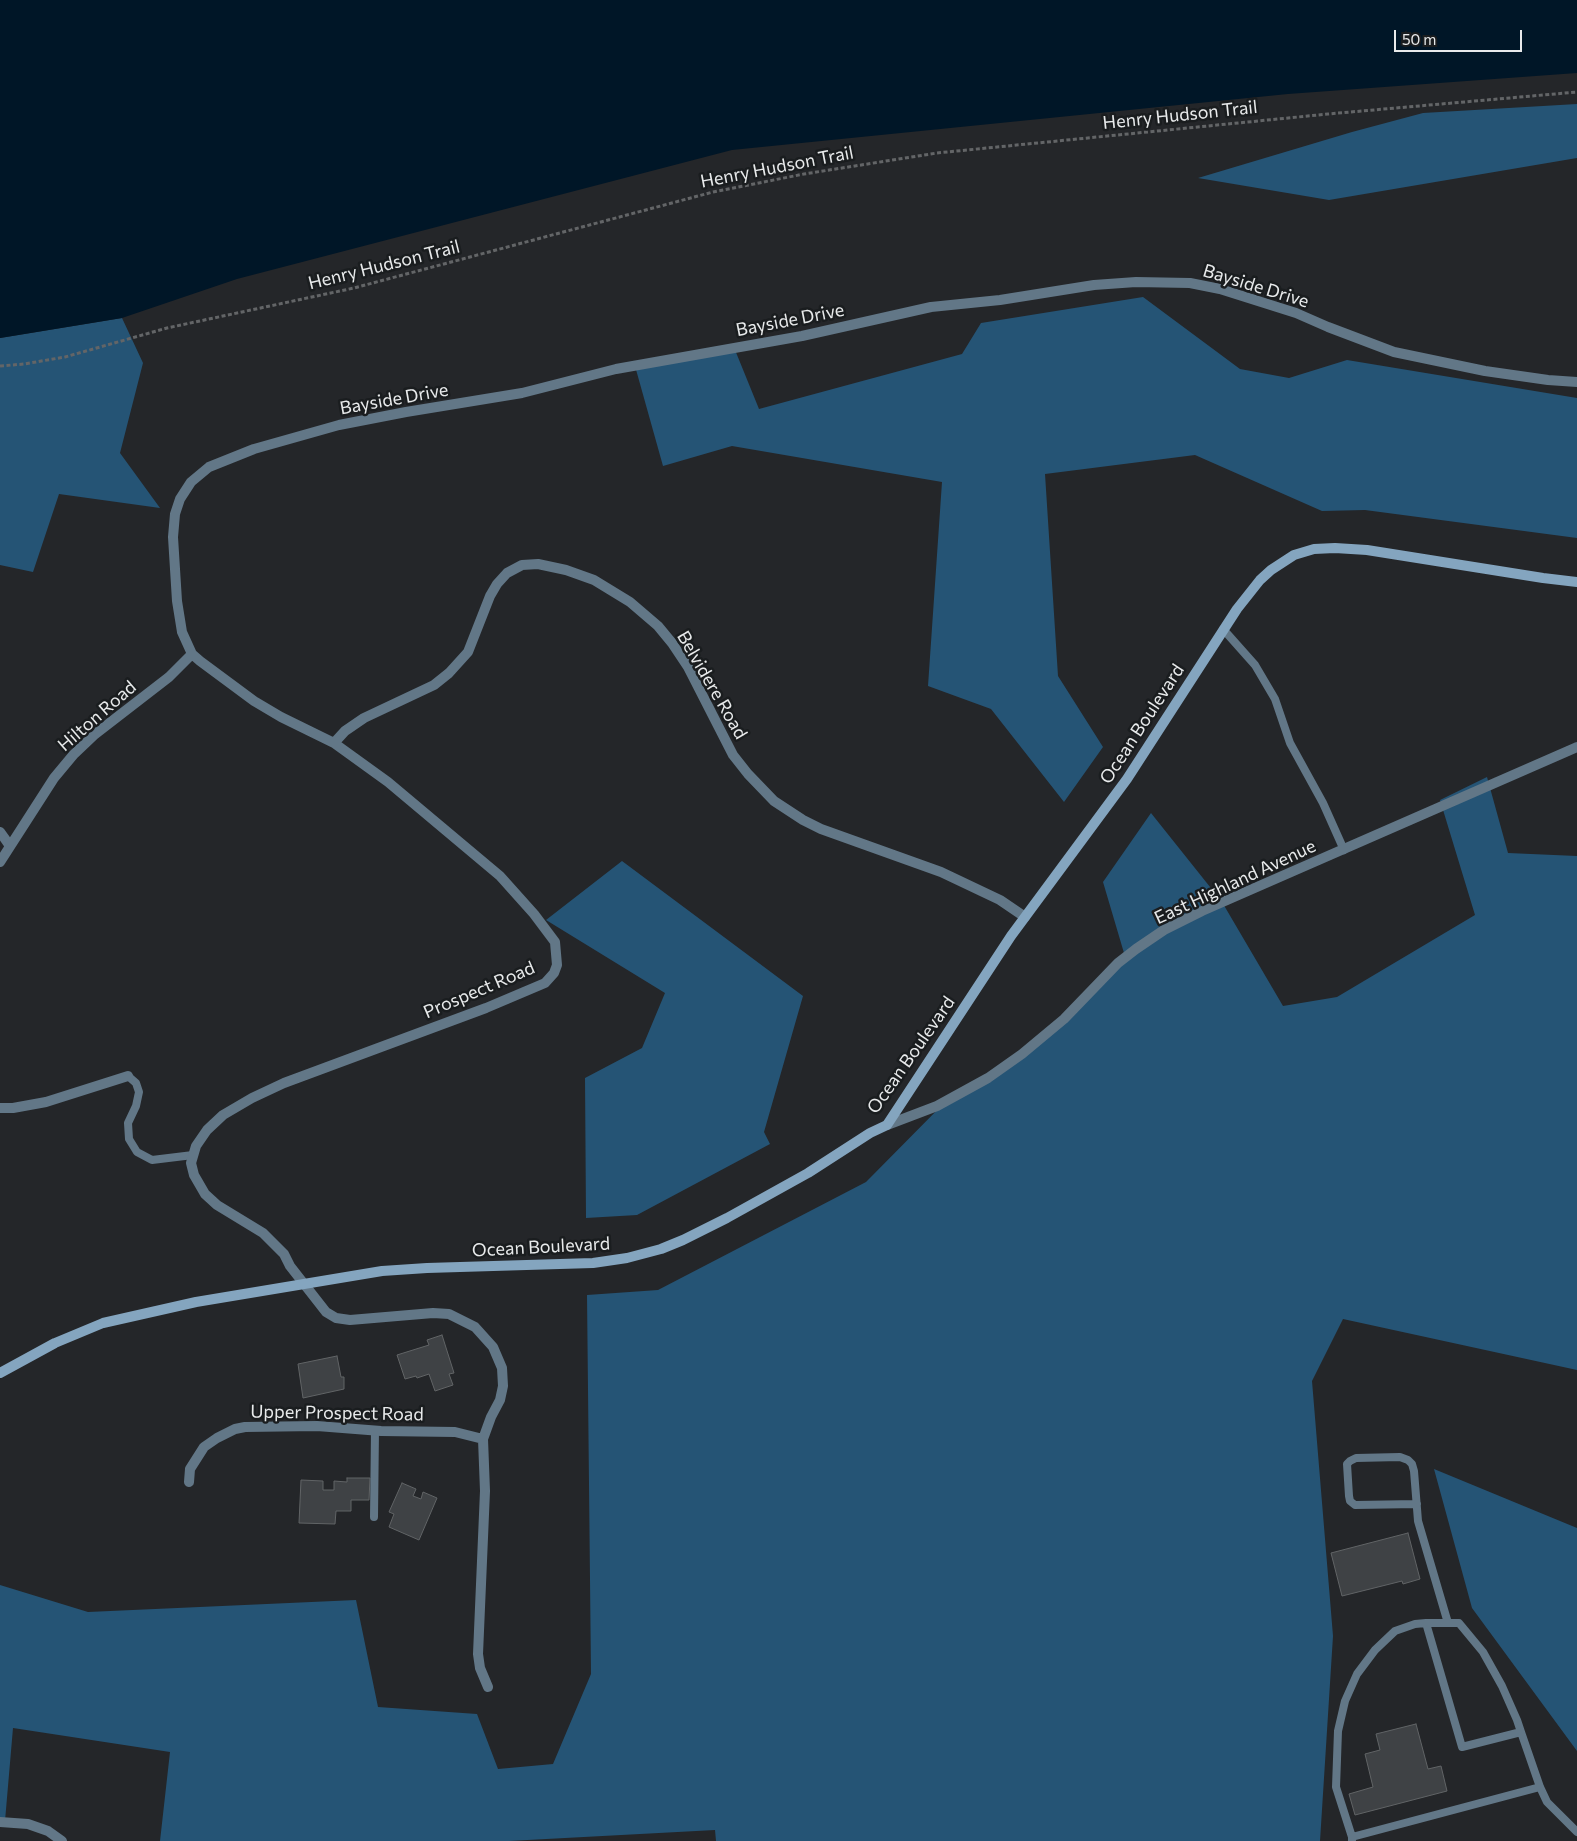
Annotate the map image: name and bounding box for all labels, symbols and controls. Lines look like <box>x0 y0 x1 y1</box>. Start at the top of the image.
scale bar <box>1397 20 1524 52</box>
text: 50 m <box>1402 30 1436 48</box>
street label: Henry Hudson Trail <box>1102 96 1258 134</box>
street label: Henry Hudson Trail <box>699 142 855 192</box>
street label: Henry Hudson Trail <box>306 236 462 294</box>
street label: Bayside Drive <box>1200 260 1312 312</box>
street label: Bayside Drive <box>734 299 846 341</box>
street label: Bayside Drive <box>338 379 450 419</box>
street label: Belvidere Road <box>672 627 752 743</box>
street label: Ocean Boulevard <box>1095 660 1189 788</box>
street label: Hilton Road <box>54 676 140 756</box>
street label: East Highland Avenue <box>1151 835 1319 929</box>
street label: Prospect Road <box>420 957 538 1023</box>
street label: Ocean Boulevard <box>862 992 960 1118</box>
street label: Ocean Boulevard <box>471 1233 611 1261</box>
street label: Upper Prospect Road <box>250 1401 424 1425</box>

